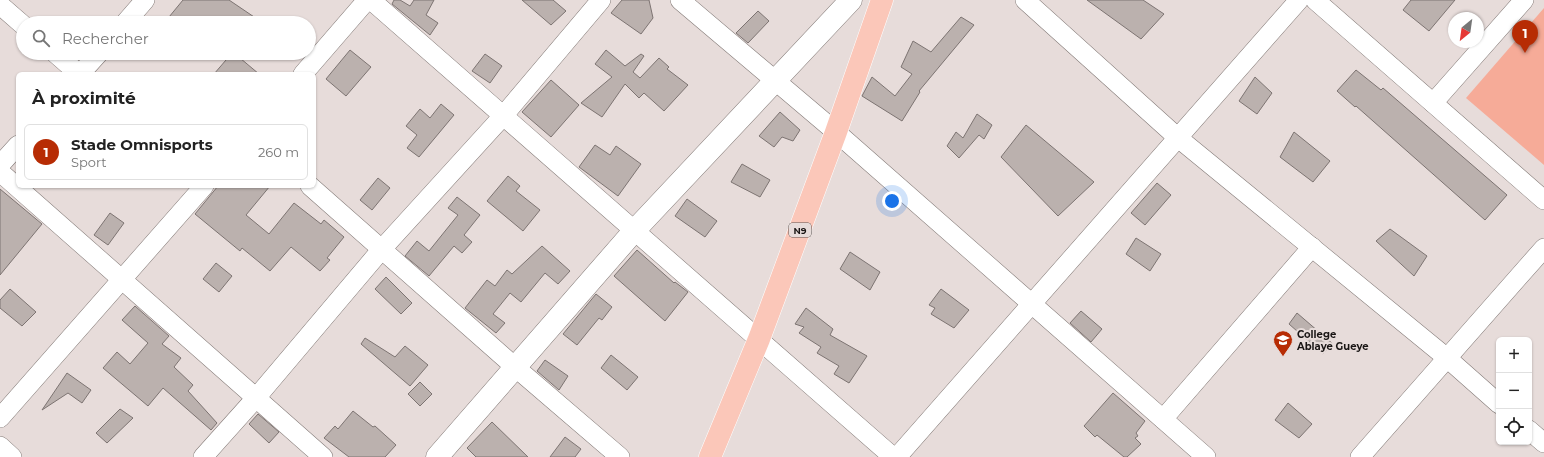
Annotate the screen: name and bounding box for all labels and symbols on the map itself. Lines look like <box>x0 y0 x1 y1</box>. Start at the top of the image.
north arrow <box>1448 12 1484 48</box>
pin: 1 <box>1512 20 1538 53</box>
your location <box>882 191 902 211</box>
road number: N9 <box>789 223 811 237</box>
place label: College Ablaye Gueye <box>1296 328 1369 353</box>
school or university icon: College Ablaye Gueye <box>1272 329 1294 357</box>

